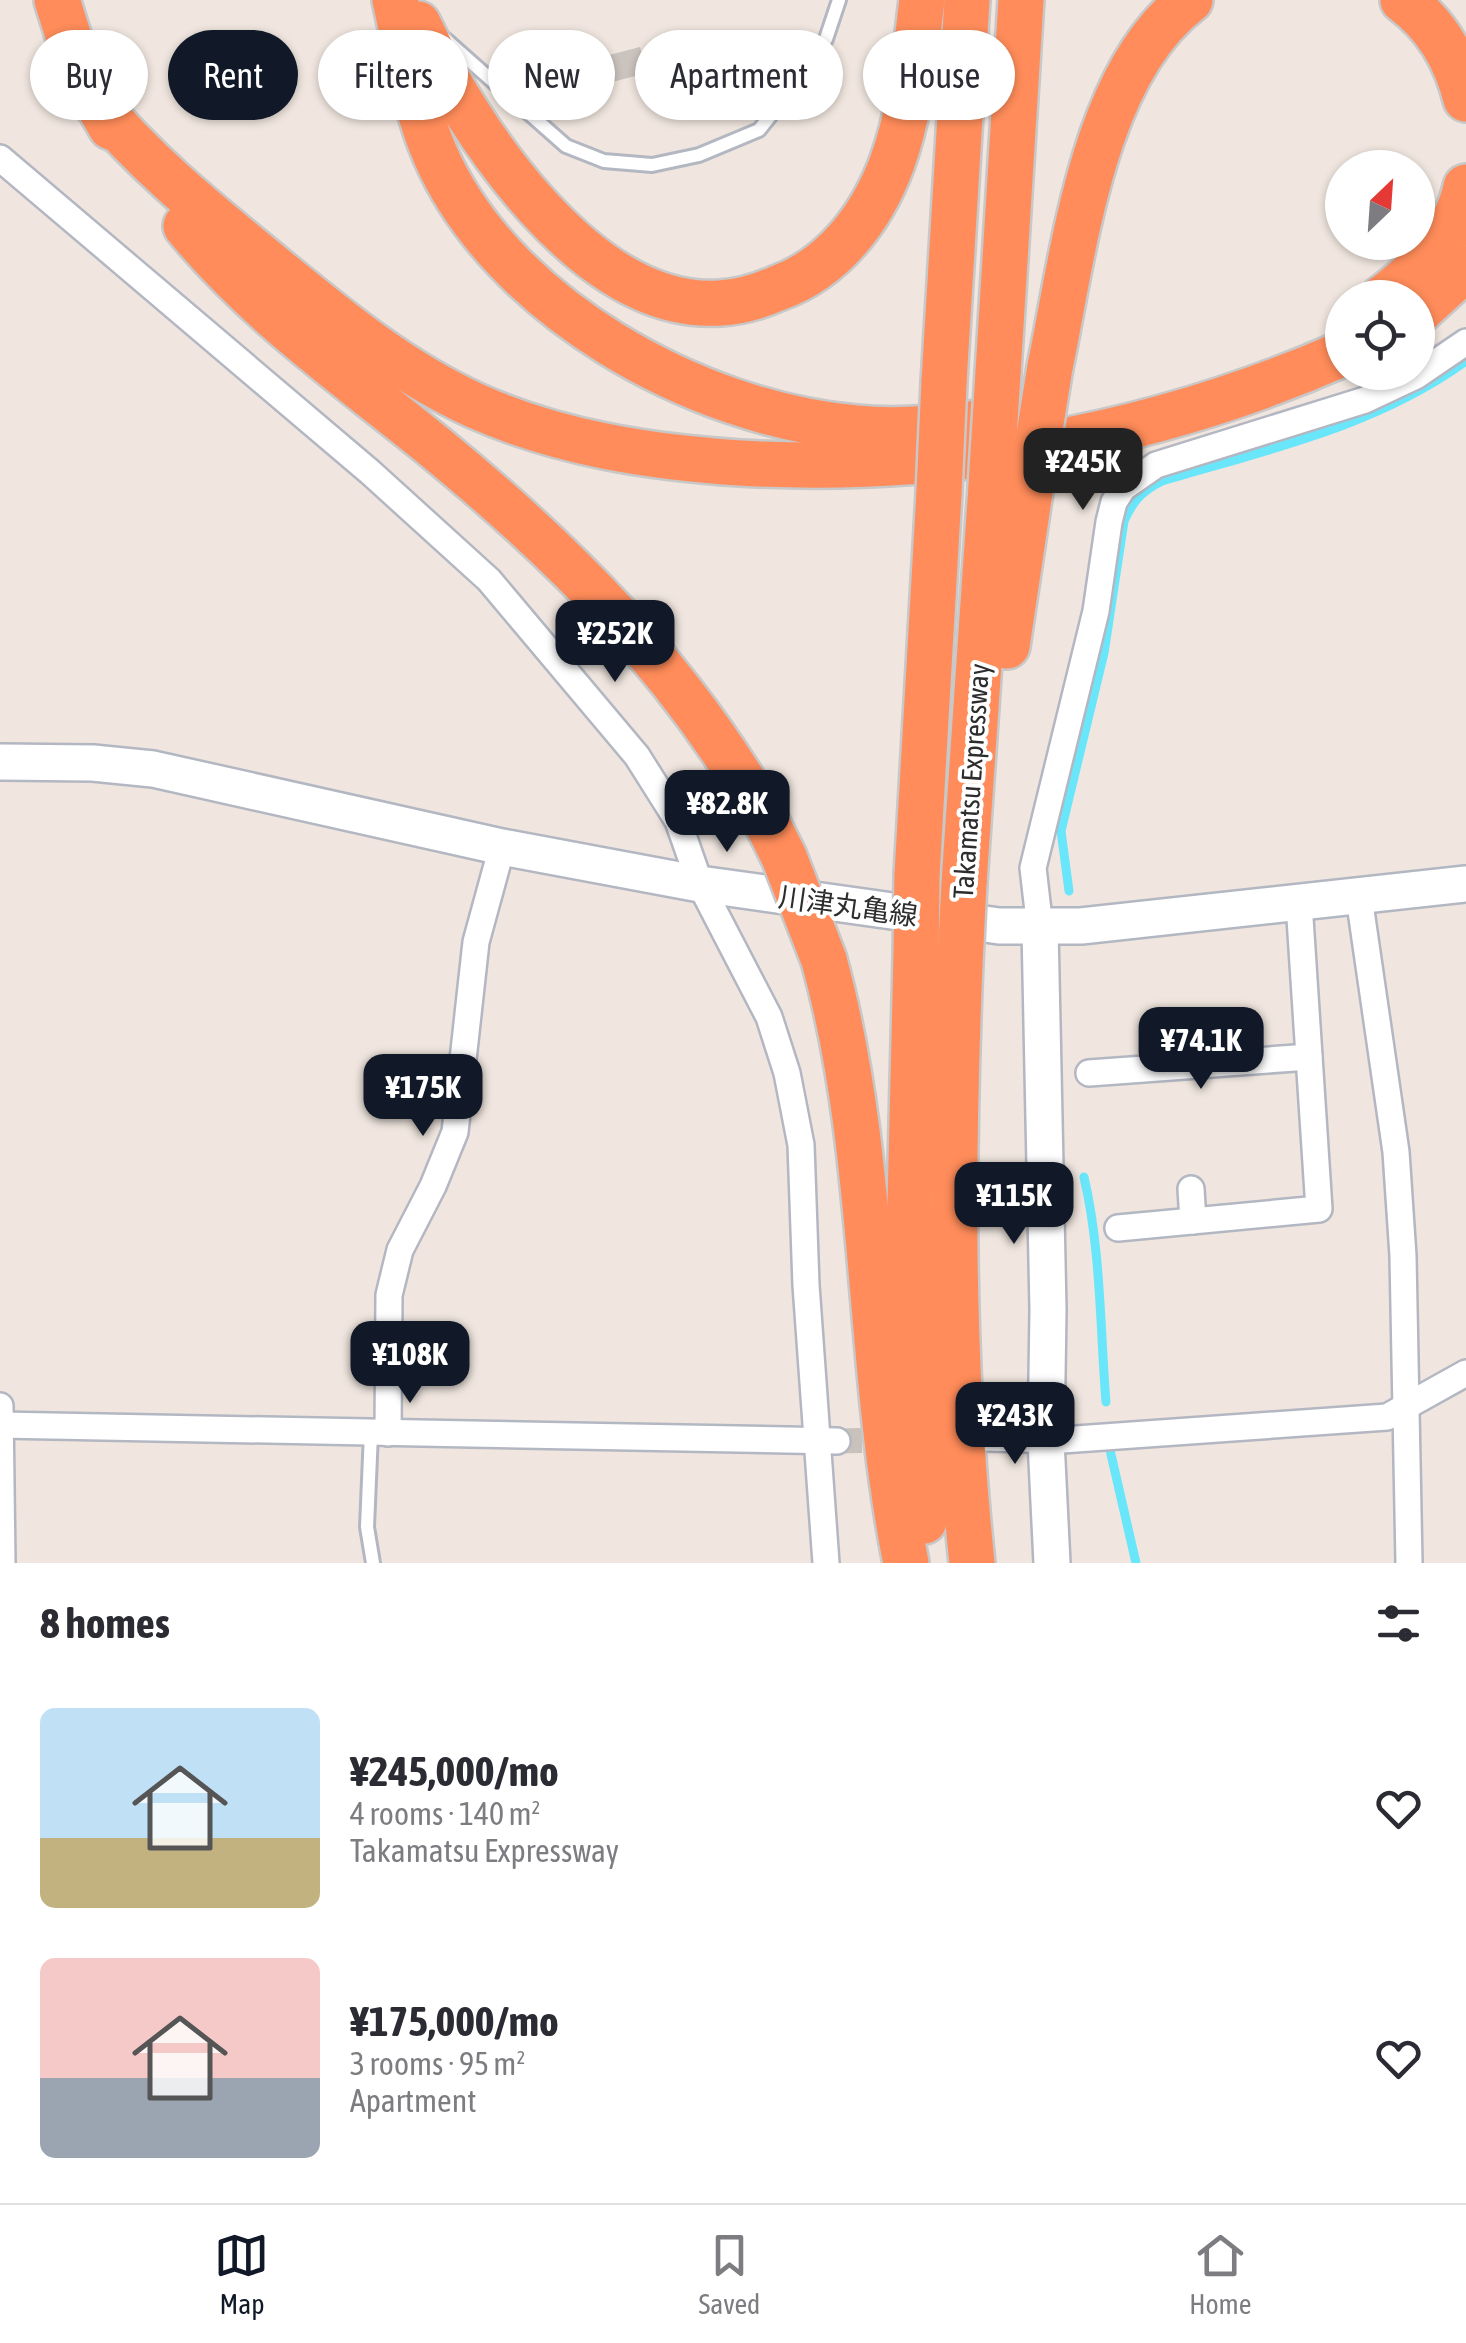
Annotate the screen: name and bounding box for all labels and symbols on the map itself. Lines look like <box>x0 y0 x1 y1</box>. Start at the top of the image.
north arrow <box>1325 150 1435 260</box>
pin: ¥245K <box>1013 428 1153 513</box>
pin: ¥252K <box>545 600 685 685</box>
street label: Takamatsu Expressway <box>947 662 995 900</box>
pin: ¥82.8K <box>646 770 808 855</box>
street label: 川津丸亀線 <box>776 880 920 932</box>
pin: ¥74.1K <box>1120 1007 1282 1092</box>
pin: ¥175K <box>353 1054 493 1139</box>
pin: ¥115K <box>944 1162 1084 1247</box>
pin: ¥108K <box>340 1321 480 1406</box>
pin: ¥243K <box>945 1382 1085 1467</box>

